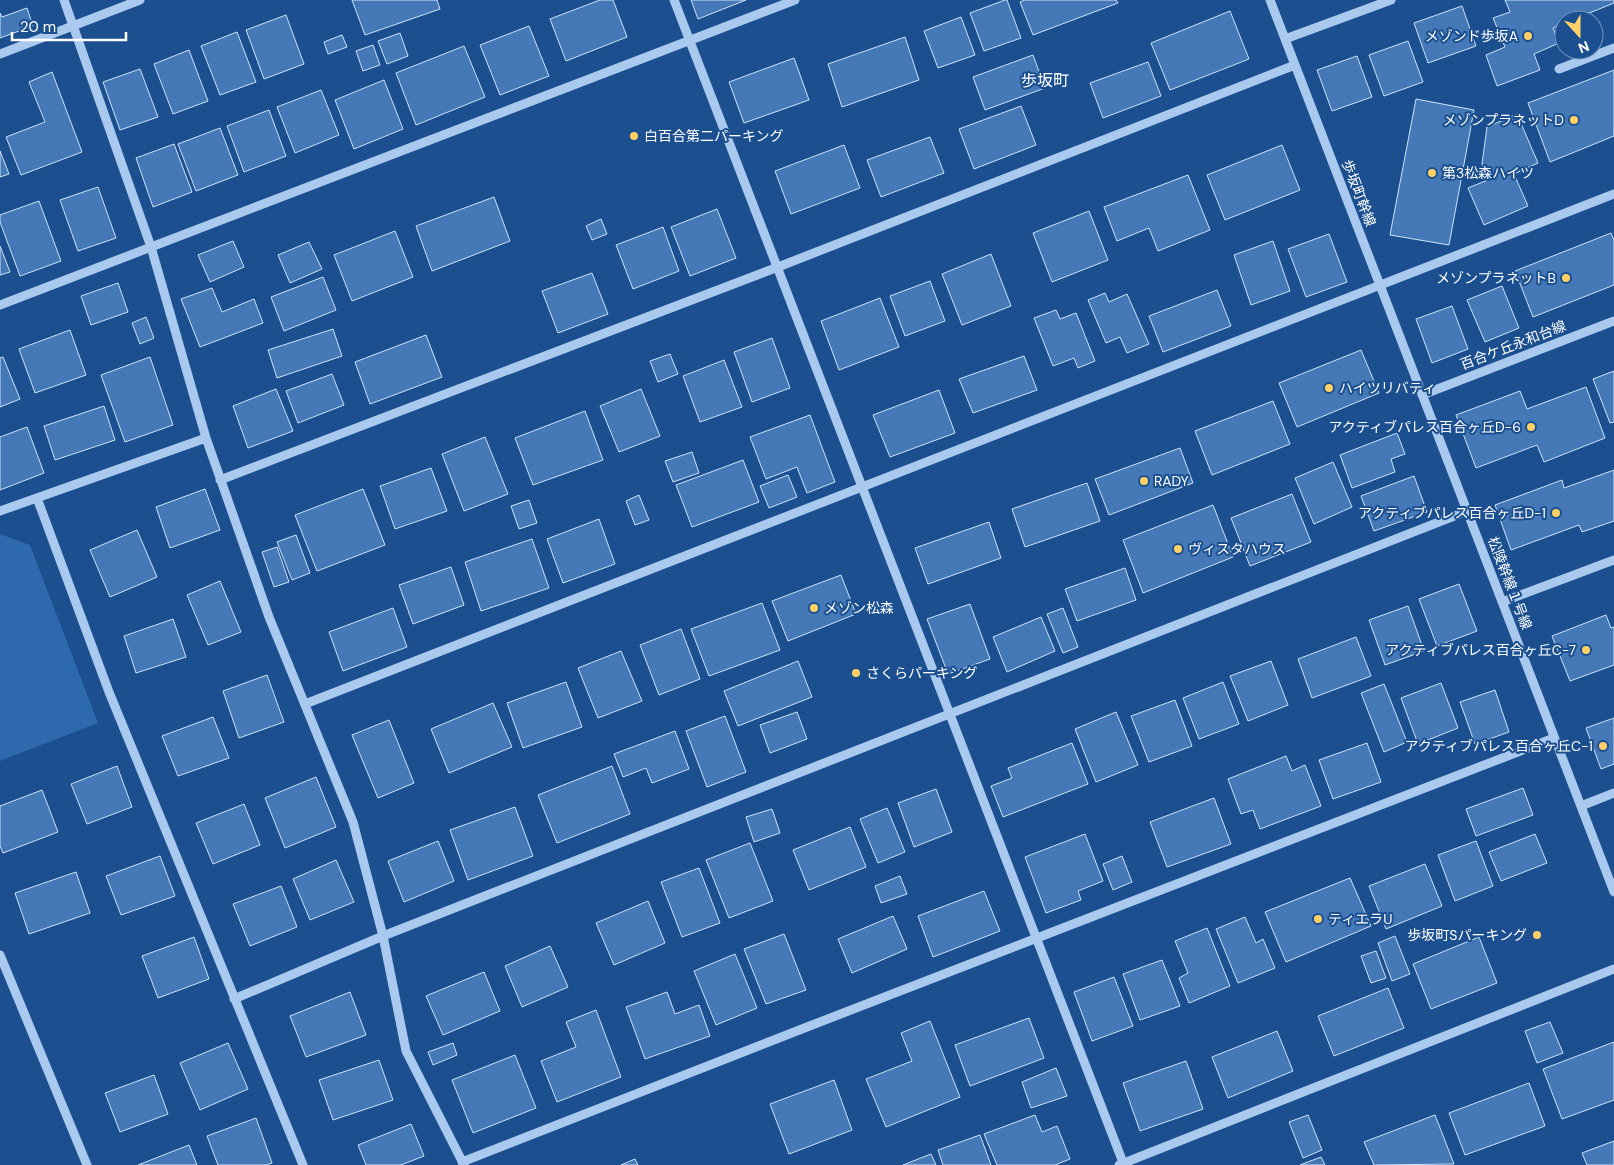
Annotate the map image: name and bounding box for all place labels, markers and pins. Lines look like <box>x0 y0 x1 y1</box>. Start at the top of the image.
place label: メゾンド歩坂A <box>1425 27 1518 45</box>
marker: メゾンド歩坂A <box>1522 30 1534 42</box>
place label: メゾンプラネットD <box>1443 111 1564 129</box>
marker: メゾンプラネットD <box>1568 114 1580 126</box>
place label: 白百合第二パーキング <box>644 127 784 145</box>
marker: 白百合第二パーキング <box>628 130 640 142</box>
place label: 第3松森ハイツ <box>1442 164 1534 182</box>
marker: 第3松森ハイツ <box>1426 167 1438 179</box>
place label: メゾンプラネットB <box>1436 269 1556 287</box>
marker: メゾンプラネットB <box>1560 272 1572 284</box>
place label: ハイツリバティ <box>1339 379 1436 397</box>
marker: ハイツリバティ <box>1323 382 1335 394</box>
place label: アクティブパレス百合ヶ丘D-6 <box>1329 418 1521 436</box>
marker: アクティブパレス百合ヶ丘D-6 <box>1525 421 1537 433</box>
place label: RADY <box>1154 472 1189 490</box>
marker: RADY <box>1138 475 1150 487</box>
place label: アクティブパレス百合ヶ丘D-1 <box>1358 504 1546 522</box>
marker: アクティブパレス百合ヶ丘D-1 <box>1550 507 1562 519</box>
place label: ヴィスタハウス <box>1188 540 1286 558</box>
marker: ヴィスタハウス <box>1172 543 1184 555</box>
place label: メゾン松森 <box>824 599 894 617</box>
marker: メゾン松森 <box>808 602 820 614</box>
place label: アクティブパレス百合ヶ丘C-7 <box>1385 641 1576 659</box>
marker: アクティブパレス百合ヶ丘C-7 <box>1580 644 1592 656</box>
place label: さくらパーキング <box>866 664 978 682</box>
marker: さくらパーキング <box>850 667 862 679</box>
place label: アクティブパレス百合ヶ丘C-1 <box>1405 737 1593 755</box>
marker: アクティブパレス百合ヶ丘C-1 <box>1597 740 1609 752</box>
place label: ティエラU <box>1328 910 1392 928</box>
marker: ティエラU <box>1312 913 1324 925</box>
place label: 歩坂町Sパーキング <box>1407 926 1527 944</box>
marker: 歩坂町Sパーキング <box>1531 929 1543 941</box>

